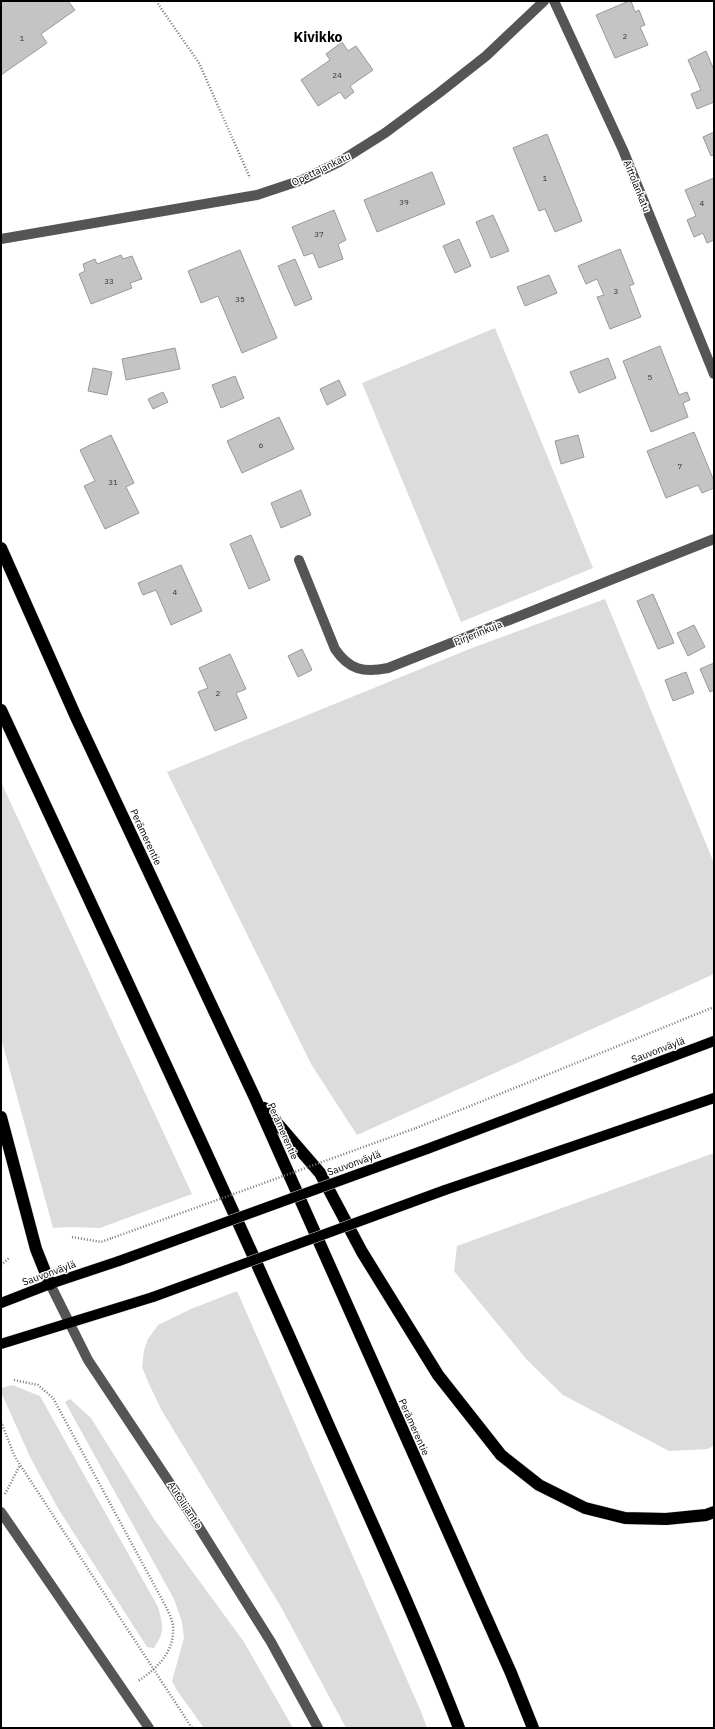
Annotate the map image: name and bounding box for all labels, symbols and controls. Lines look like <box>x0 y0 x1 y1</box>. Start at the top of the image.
district label: Kivikko <box>294 28 343 46</box>
house number: 2 <box>623 31 628 41</box>
house number: 1 <box>20 33 25 43</box>
house number: 24 <box>332 70 342 80</box>
street label: Opettajankatu <box>289 149 353 189</box>
street label: Aittolankatu <box>621 158 653 214</box>
house number: 1 <box>543 173 548 183</box>
house number: 39 <box>399 197 409 207</box>
house number: 4 <box>700 198 705 208</box>
house number: 37 <box>314 229 324 239</box>
house number: 33 <box>104 276 114 286</box>
house number: 3 <box>614 286 619 296</box>
house number: 35 <box>235 294 245 304</box>
house number: 5 <box>648 372 653 382</box>
house number: 6 <box>259 440 264 450</box>
house number: 7 <box>678 461 683 471</box>
house number: 31 <box>108 477 118 487</box>
house number: 4 <box>173 587 178 597</box>
street label: Pirjerinkuja <box>452 617 505 649</box>
house number: 2 <box>216 688 221 698</box>
street label: Perämerentie <box>127 807 165 868</box>
street label: Sauvonväylä <box>630 1034 687 1066</box>
street label: Perämerentie <box>265 1101 302 1162</box>
street label: Sauvonväylä <box>325 1147 383 1179</box>
street label: Sauvonväylä <box>20 1257 78 1289</box>
street label: Perämerentie <box>396 1397 433 1458</box>
street label: Autoilijantie <box>165 1479 205 1532</box>

